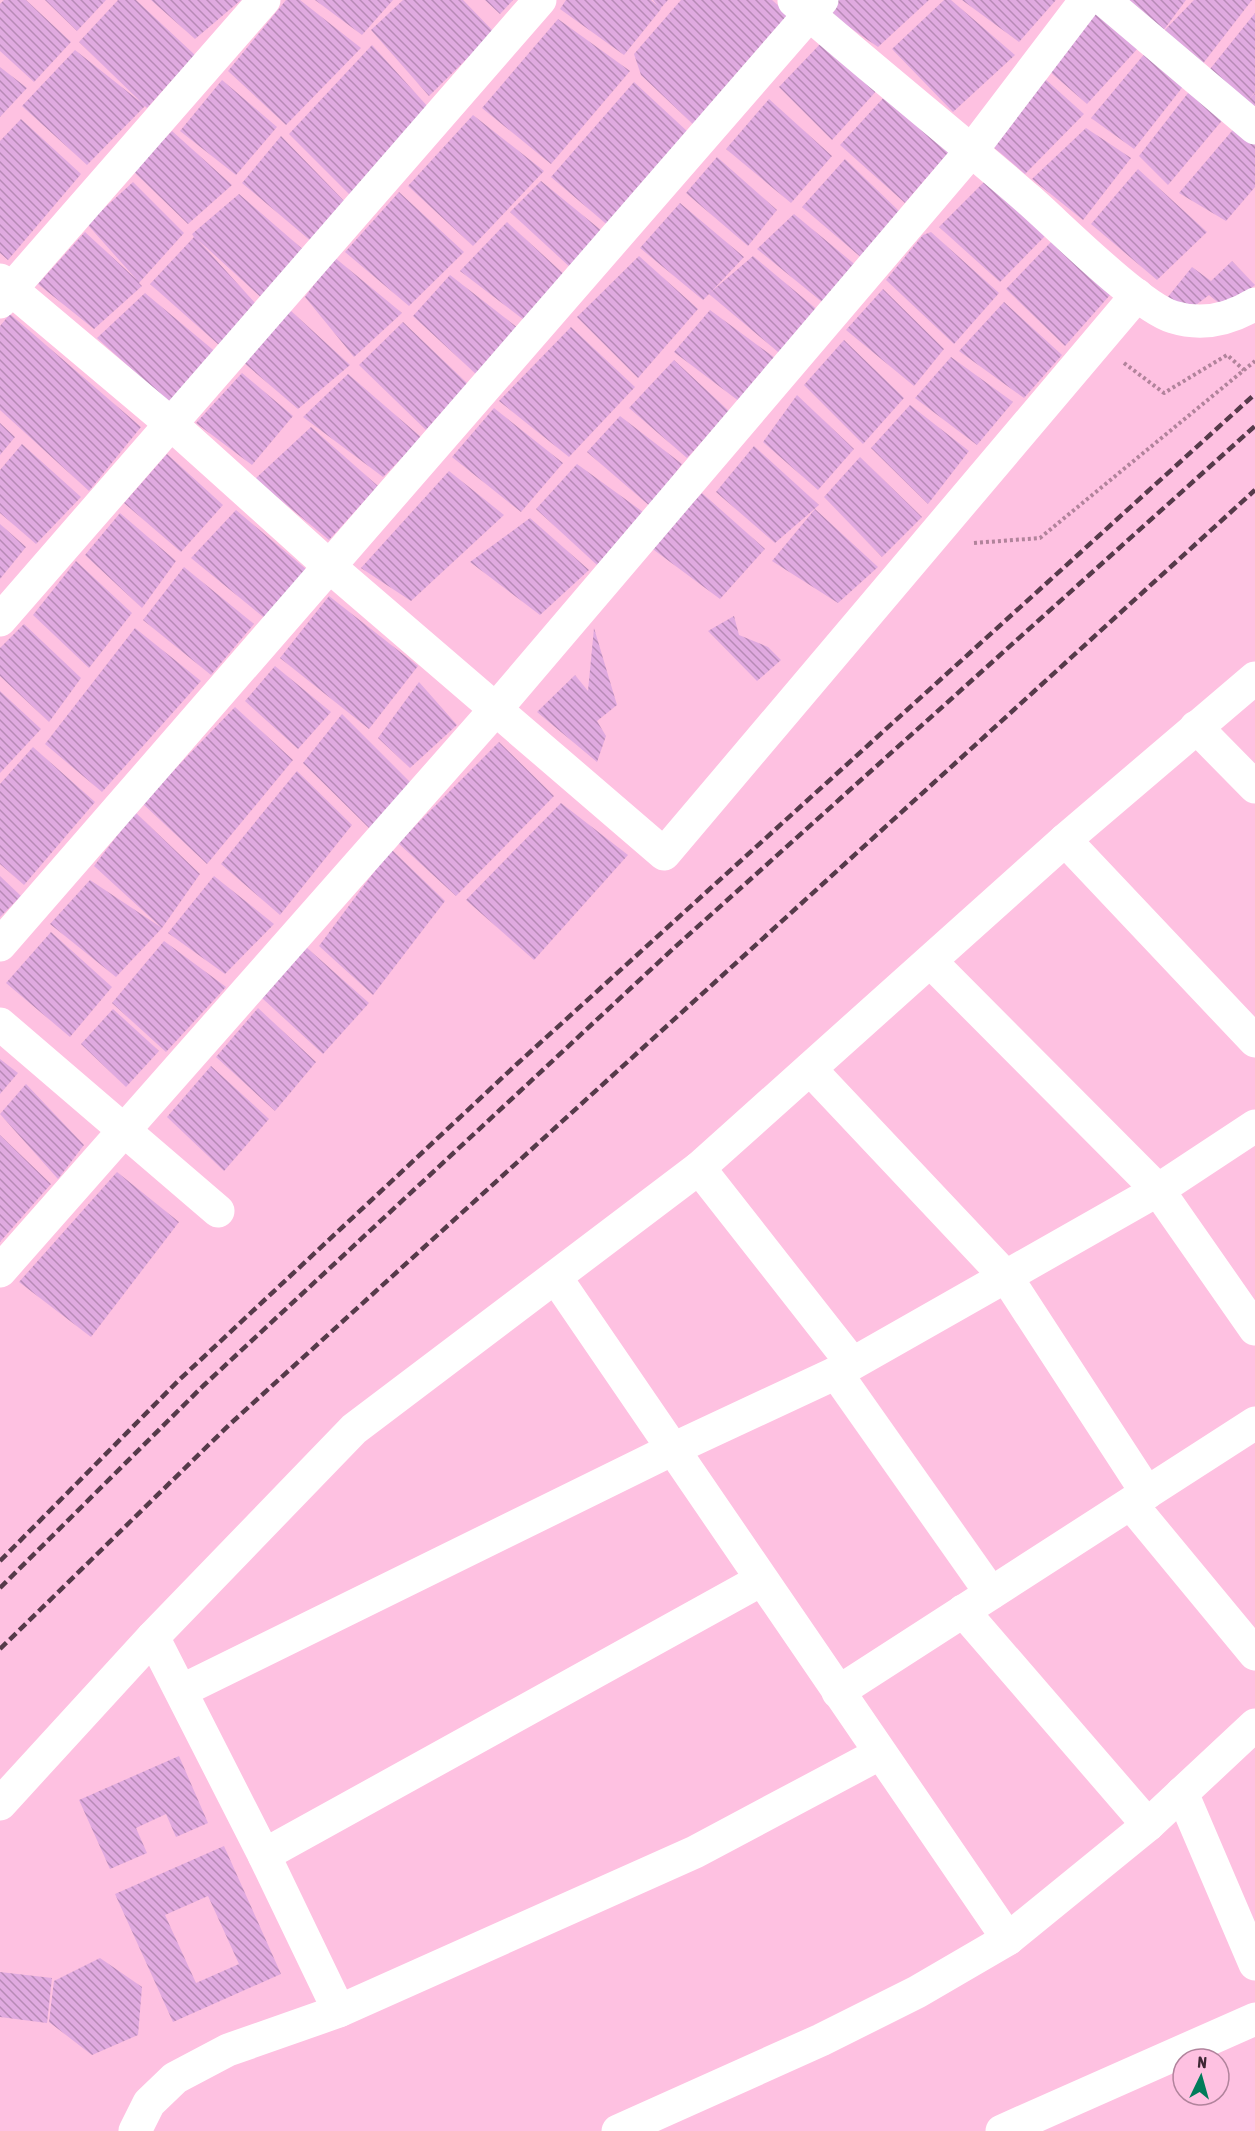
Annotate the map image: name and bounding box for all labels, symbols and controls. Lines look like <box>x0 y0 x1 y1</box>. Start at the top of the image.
north arrow <box>1171 2047 1231 2107</box>
text: N <box>1197 2053 1208 2071</box>

